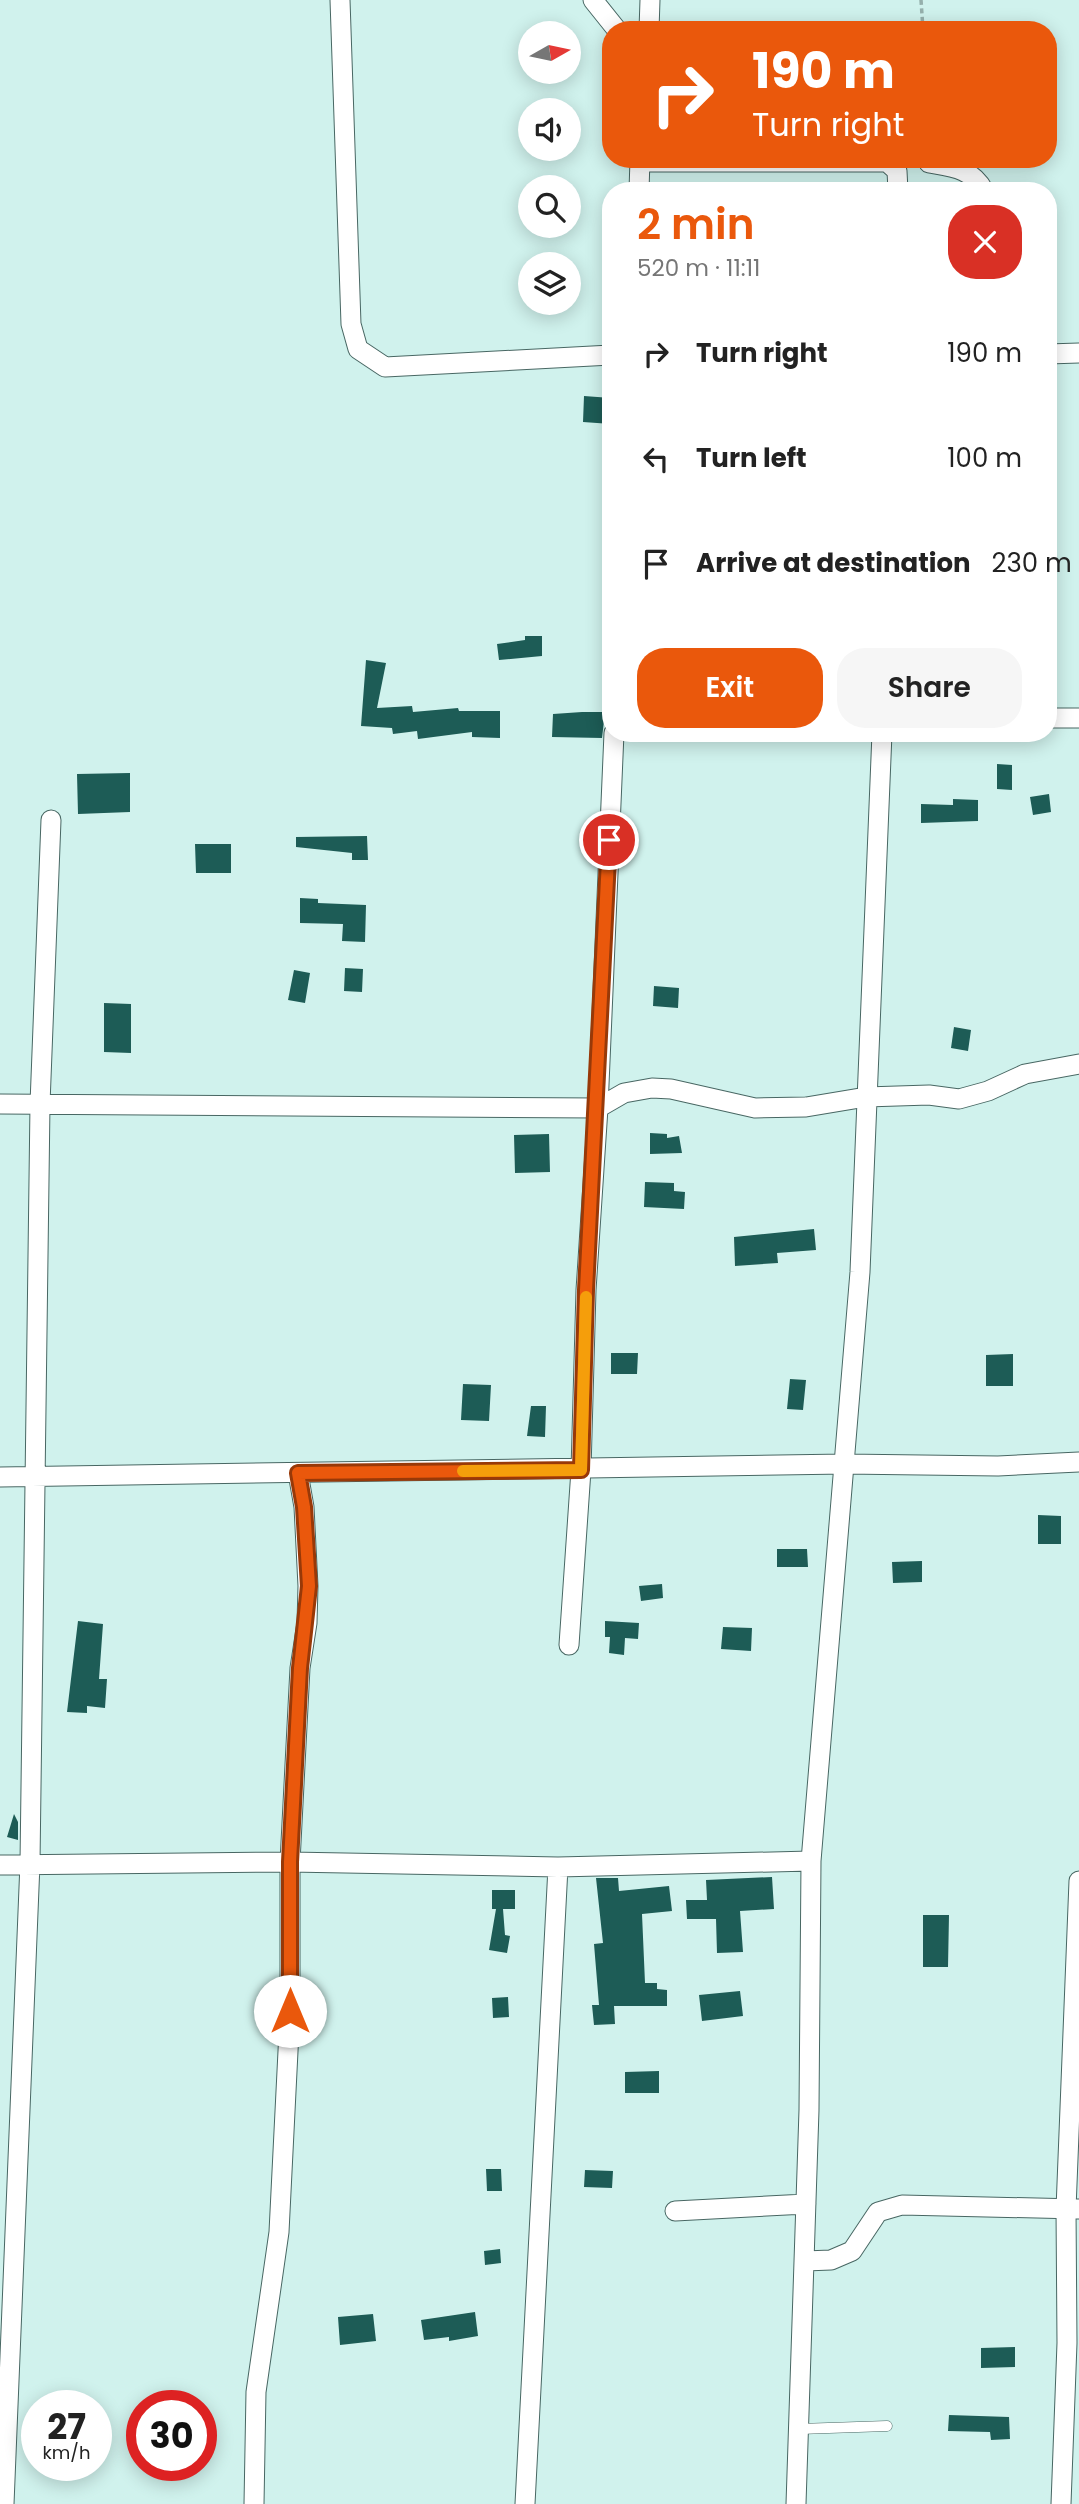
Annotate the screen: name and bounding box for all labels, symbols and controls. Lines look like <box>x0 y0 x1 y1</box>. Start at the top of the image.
north arrow <box>518 21 581 84</box>
map controls <box>518 21 581 315</box>
text: 190 m <box>752 37 895 105</box>
icon: right <box>637 49 728 140</box>
button: sound <box>518 98 581 161</box>
text: Turn right <box>752 102 904 147</box>
button: search <box>518 175 581 238</box>
text: 2 min <box>637 195 755 254</box>
button: close <box>948 205 1022 279</box>
button: layers <box>518 252 581 315</box>
text: 520 m · 11:11 <box>637 252 760 284</box>
icon: right <box>637 335 675 373</box>
text: Turn right <box>696 335 828 371</box>
text: 190 m <box>947 335 1022 371</box>
icon: left <box>637 440 675 478</box>
text: Turn left <box>696 440 807 476</box>
text: 100 m <box>947 440 1022 476</box>
icon: arrive <box>637 545 675 583</box>
text: Arrive at destination <box>696 545 971 581</box>
text: 230 m <box>992 545 1072 581</box>
button: Exit <box>637 648 823 728</box>
button: Share <box>837 648 1022 728</box>
pin <box>579 810 639 870</box>
icon: arrive <box>590 821 628 859</box>
position arrow <box>253 1974 327 2048</box>
speed limit sign: 30 <box>126 2390 217 2481</box>
text: 27 <box>47 2402 86 2451</box>
text: km/h <box>43 2440 90 2465</box>

